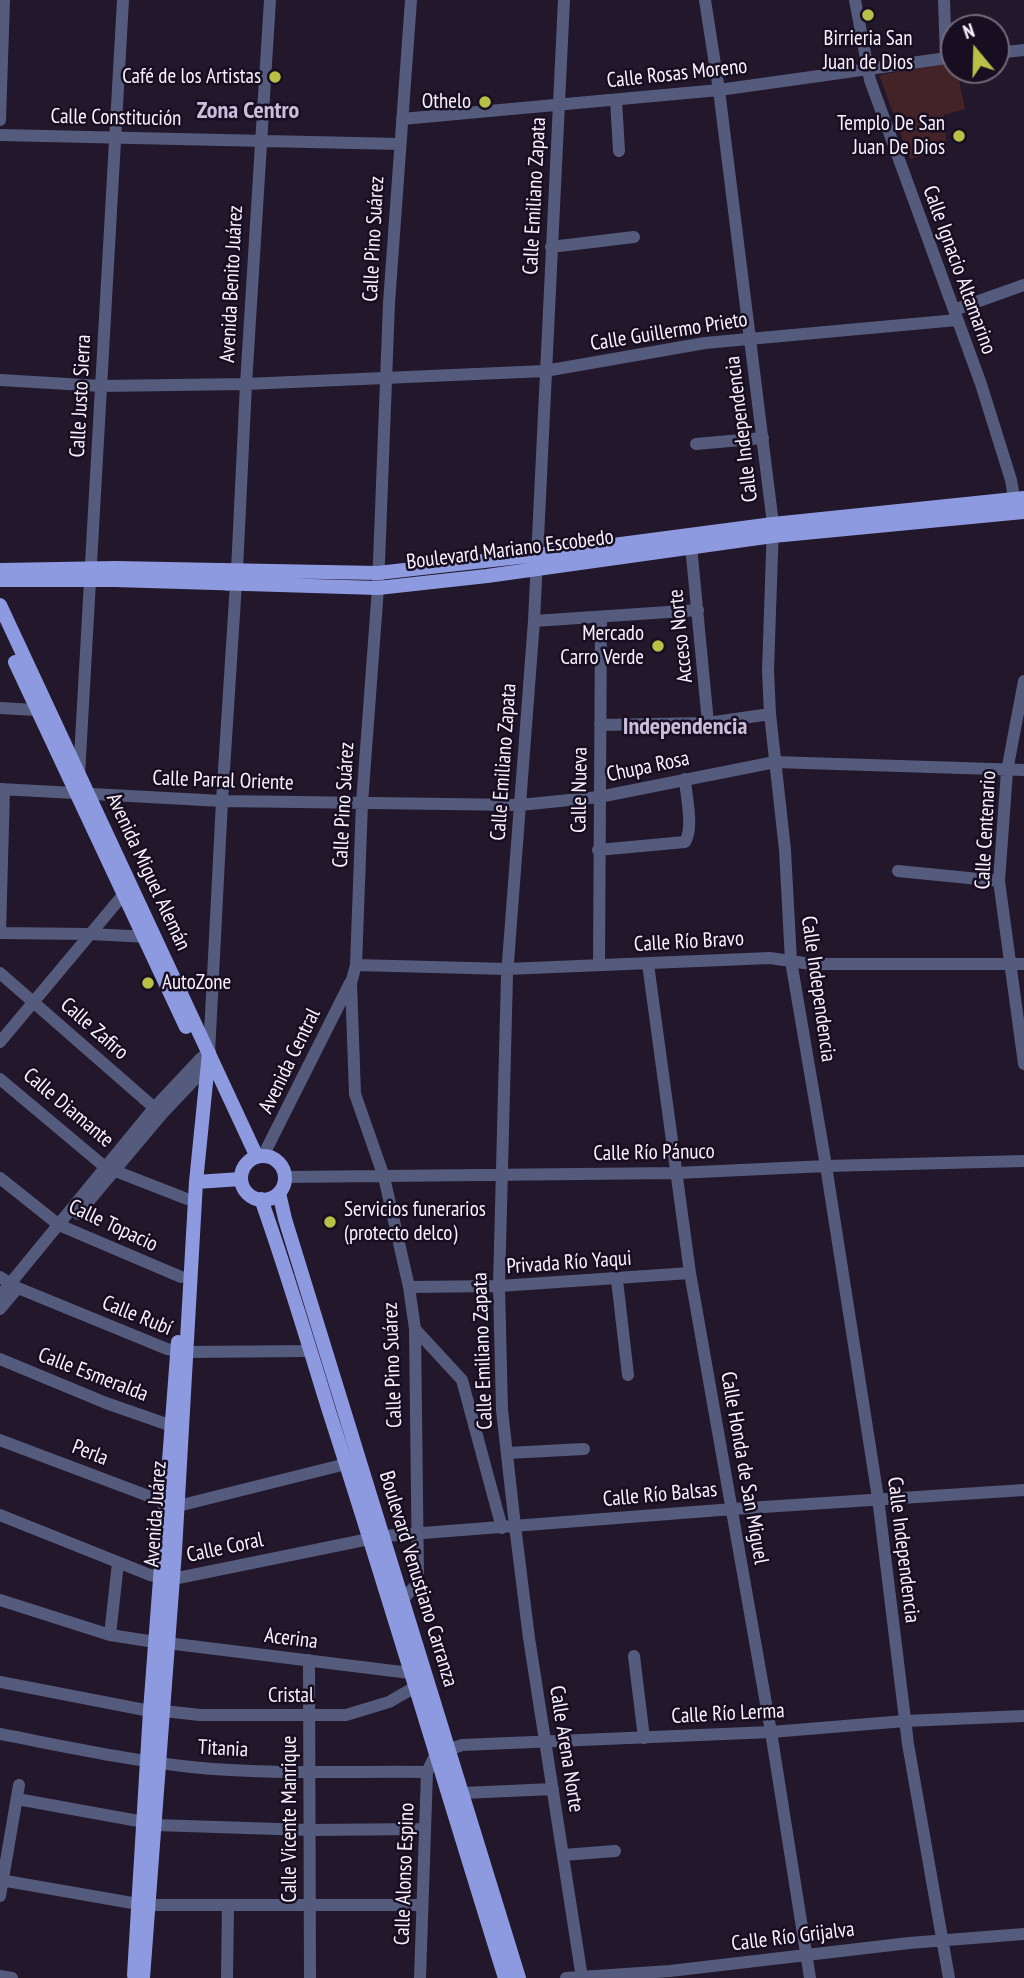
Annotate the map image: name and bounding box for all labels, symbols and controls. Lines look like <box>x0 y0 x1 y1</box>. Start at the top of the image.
marker: Birrieria San Juan de Dios <box>860 7 876 23</box>
north arrow <box>940 14 1010 84</box>
text: N <box>960 18 978 44</box>
place label: Birrieria San Juan de Dios <box>823 26 913 76</box>
street label: Calle Rosas Moreno <box>605 54 749 94</box>
place label: Café de los Artistas <box>122 64 261 90</box>
marker: Café de los Artistas <box>267 69 283 85</box>
place label: Othelo <box>422 89 471 115</box>
marker: Othelo <box>477 94 493 110</box>
district label: Zona Centro <box>197 97 299 125</box>
street label: Calle Constitución <box>50 104 182 132</box>
place label: Templo De San Juan De Dios <box>837 111 945 161</box>
street label: Calle Emiliano Zapata <box>518 117 552 275</box>
marker: Templo De San Juan De Dios <box>951 128 967 144</box>
street label: Calle Pino Suárez <box>358 176 390 302</box>
street label: Calle Ignacio Altamarino <box>917 182 1001 358</box>
street label: Avenida Benito Juárez <box>215 205 249 363</box>
street label: Calle Guillermo Prieto <box>589 307 749 357</box>
street label: Calle Justo Sierra <box>65 334 97 458</box>
street label: Calle Independencia <box>721 355 763 503</box>
street label: Boulevard Mariano Escobedo <box>405 525 615 575</box>
street label: Acceso Norte <box>664 588 698 684</box>
place label: Mercado Carro Verde <box>560 621 644 671</box>
marker: Mercado Carro Verde <box>650 638 666 654</box>
street label: Calle Emiliano Zapata <box>486 683 522 841</box>
district label: Independencia <box>623 713 747 741</box>
street label: Calle Pino Suárez <box>328 742 360 868</box>
street label: Chupa Rosa <box>604 746 692 788</box>
street label: Calle Nueva <box>567 747 593 833</box>
street label: Calle Parral Oriente <box>152 766 294 796</box>
street label: Calle Centenario <box>970 770 1002 890</box>
street label: Avenida Miguel Alemán <box>100 789 196 955</box>
street label: Calle Independencia <box>795 914 841 1064</box>
street label: Calle Río Bravo <box>633 927 745 957</box>
place label: AutoZone <box>162 970 231 996</box>
marker: AutoZone <box>140 975 156 991</box>
street label: Calle Zafiro <box>55 993 133 1065</box>
street label: Avenida Central <box>254 1004 326 1118</box>
street label: Calle Diamante <box>18 1063 118 1153</box>
street label: Calle Río Pánuco <box>593 1139 715 1167</box>
street label: Calle Topacio <box>64 1194 162 1258</box>
place label: Servicios funerarios (protecto delco) <box>344 1197 486 1247</box>
marker: Servicios funerarios (protecto delco) <box>322 1214 338 1230</box>
street label: Privada Río Yaqui <box>506 1246 632 1280</box>
street label: Calle Emiliano Zapata <box>468 1272 498 1430</box>
street label: Calle Rubí <box>98 1291 176 1341</box>
street label: Calle Pino Suárez <box>378 1302 408 1428</box>
street label: Calle Esmeralda <box>35 1343 151 1407</box>
street label: Calle Honda de San Miguel <box>715 1370 773 1566</box>
street label: Perla <box>68 1435 112 1471</box>
street label: Avenida Juárez <box>140 1460 172 1568</box>
street label: Boulevard Venustiano Carranza <box>373 1468 463 1690</box>
street label: Calle Independencia <box>882 1476 924 1624</box>
street label: Calle Río Balsas <box>602 1477 718 1513</box>
street label: Calle Coral <box>184 1528 266 1568</box>
street label: Acerina <box>263 1623 319 1655</box>
street label: Cristal <box>268 1683 314 1709</box>
street label: Calle Arena Norte <box>544 1684 588 1814</box>
street label: Calle Río Lerma <box>671 1698 785 1730</box>
street label: Titania <box>197 1735 249 1763</box>
street label: Calle Vicente Manrique <box>277 1736 303 1902</box>
street label: Calle Alonso Espino <box>390 1802 420 1946</box>
street label: Calle Río Grijalva <box>730 1917 856 1957</box>

